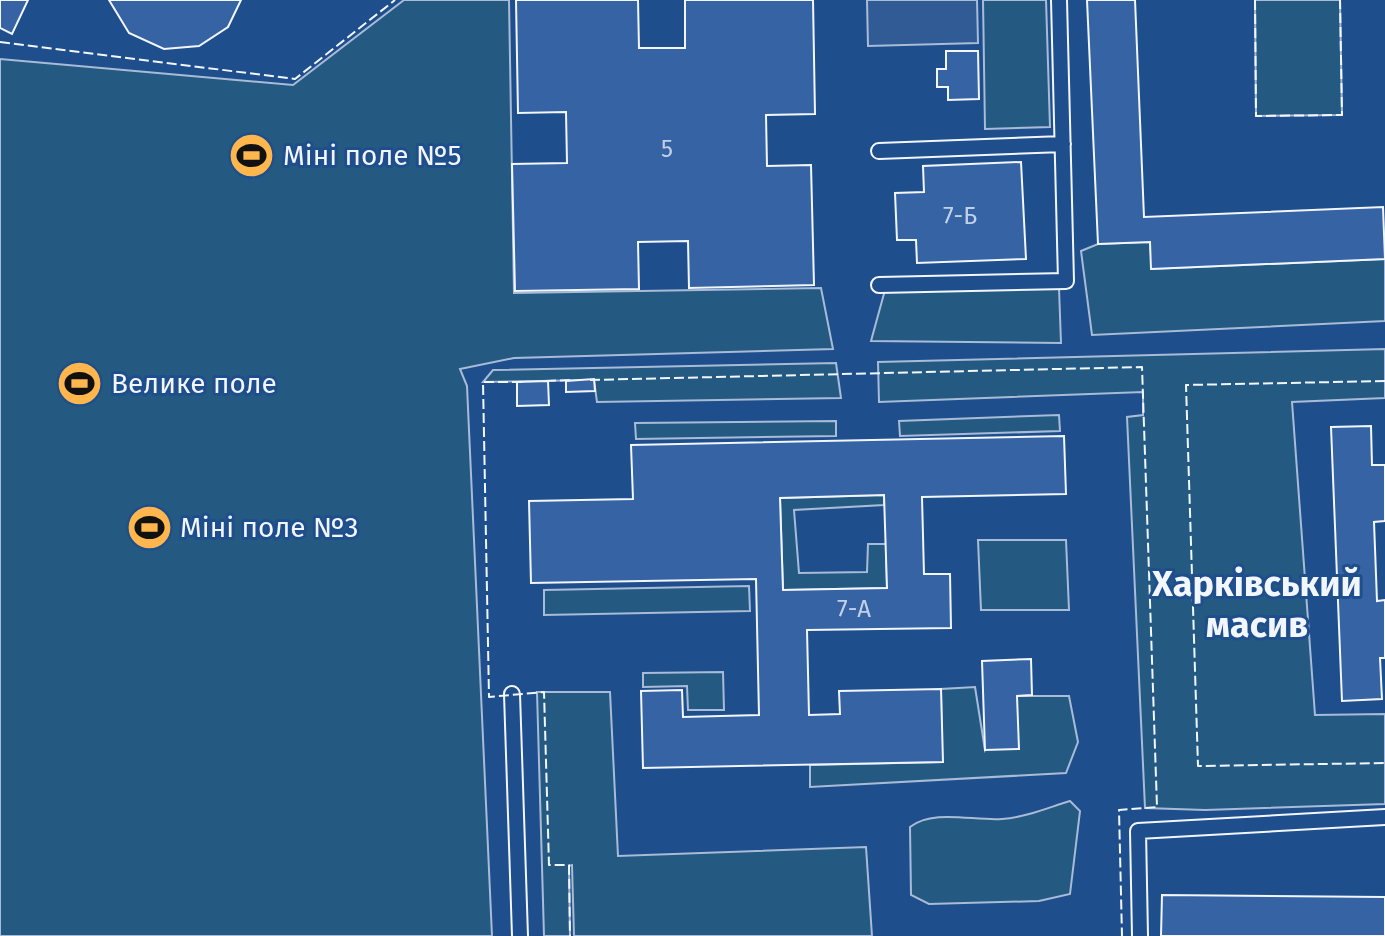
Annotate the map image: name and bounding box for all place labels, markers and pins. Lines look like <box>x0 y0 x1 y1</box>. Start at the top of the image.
sports icon: Міні поле №5 <box>228 131 276 179</box>
place label: Міні поле №5 <box>283 139 461 172</box>
sports icon: Велике поле <box>56 359 104 407</box>
place label: Велике поле <box>111 367 277 400</box>
sports icon: Міні поле №3 <box>125 503 173 551</box>
place label: Міні поле №3 <box>180 511 358 544</box>

